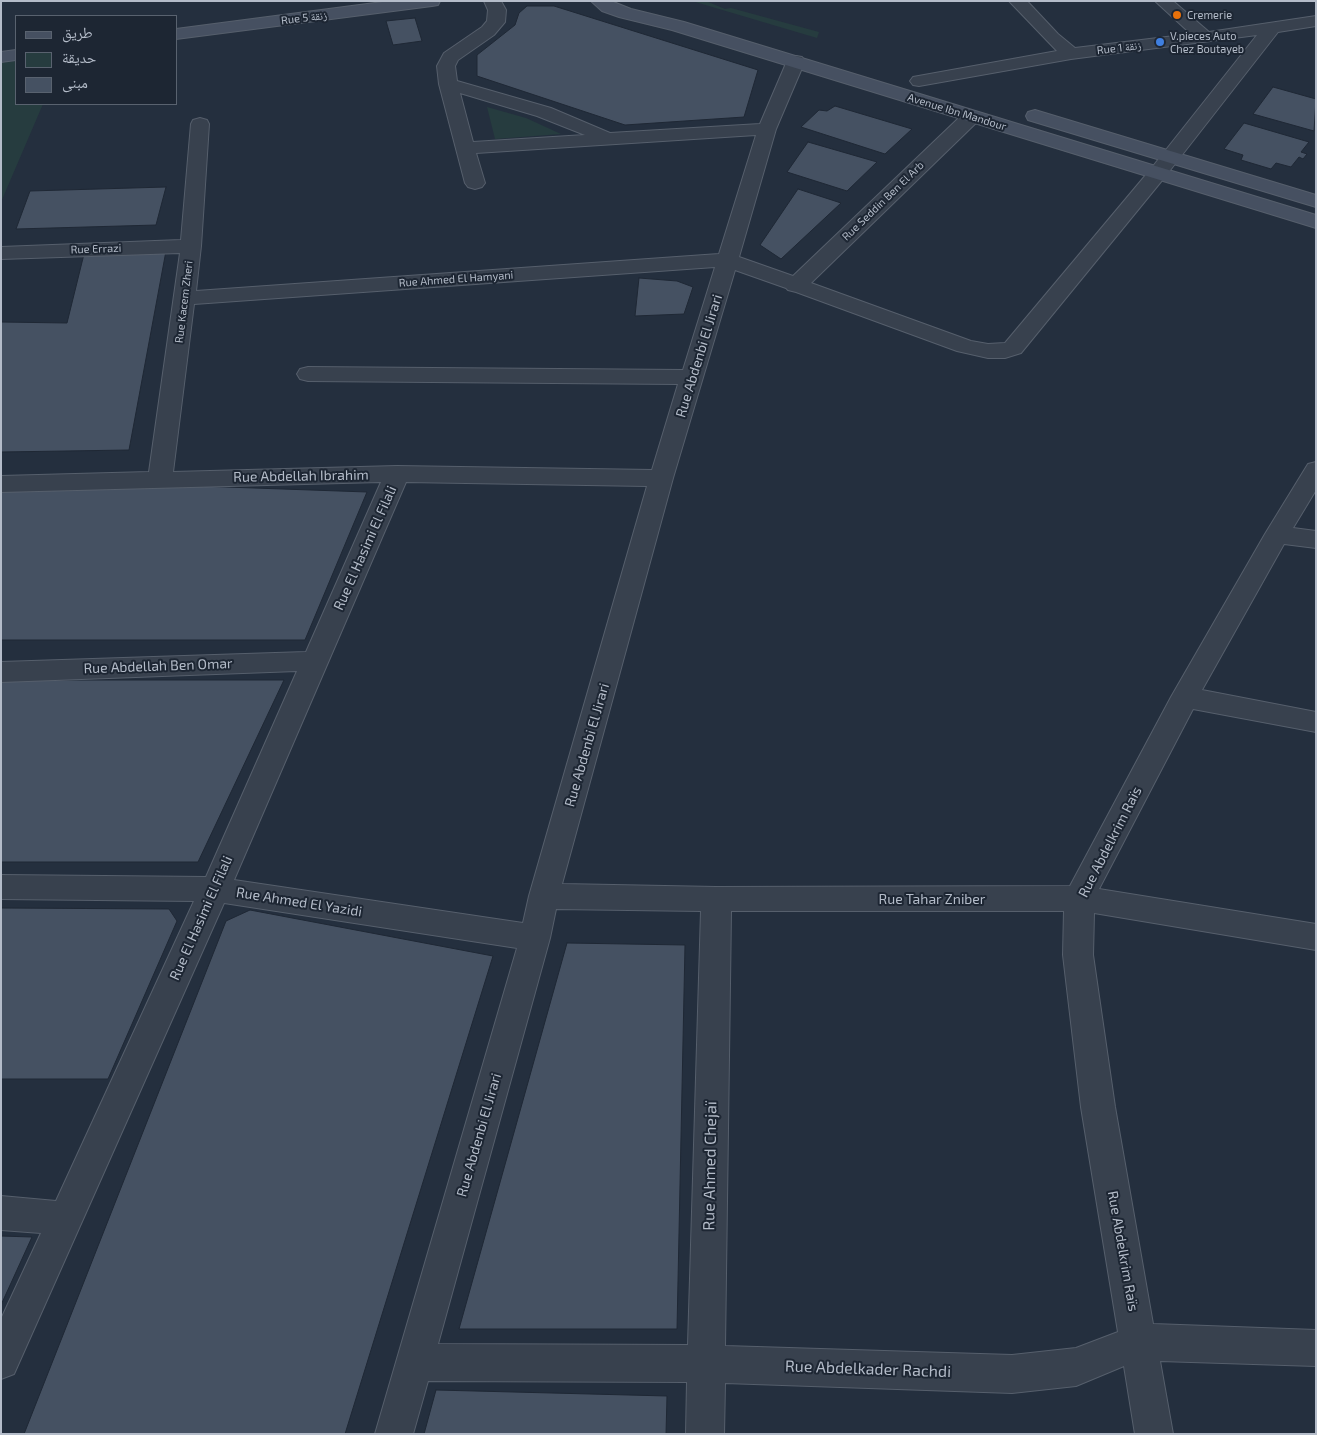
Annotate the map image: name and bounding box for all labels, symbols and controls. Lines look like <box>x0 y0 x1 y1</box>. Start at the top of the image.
place label: Cremerie <box>1187 8 1232 22</box>
street label: Rue 5 زنقة <box>280 9 328 27</box>
marker: Cremerie <box>1171 9 1183 21</box>
legend <box>15 15 178 105</box>
text: طريق <box>62 23 93 41</box>
place label: V.pieces Auto Chez Boutayeb <box>1170 29 1244 55</box>
marker: V.pieces Auto Chez Boutayeb <box>1154 36 1166 48</box>
street label: Rue 1 زنقة <box>1096 39 1142 57</box>
text: حديقة <box>62 48 96 66</box>
text: مبنى <box>62 73 88 91</box>
street label: Avenue Ibn Mandour <box>906 91 1008 133</box>
street label: Rue Seddin Ben El Arb <box>839 159 927 243</box>
street label: Rue Errazi <box>70 242 122 256</box>
street label: Rue Kacem Zheri <box>172 260 196 344</box>
street label: Rue Ahmed El Hamyani <box>398 268 514 290</box>
street label: Rue Abdenbi El Jirari <box>672 292 726 420</box>
street label: Rue Abdellah Ibrahim <box>233 466 369 486</box>
street label: Rue El Hasimi El Filali <box>330 483 400 613</box>
street label: Rue Abdellah Ben Omar <box>83 655 233 677</box>
street label: Rue Abdenbi El Jirari <box>561 681 613 809</box>
street label: Rue Abdelkrim Raïs <box>1075 784 1145 900</box>
street label: Rue El Hasimi El Filali <box>166 853 236 983</box>
street label: Rue Ahmed El Yazidi <box>235 884 363 920</box>
street label: Rue Tahar Zniber <box>879 891 985 907</box>
street label: Rue Abdenbi El Jirari <box>453 1071 505 1199</box>
street label: Rue Ahmed Chejaï <box>699 1101 721 1231</box>
street label: Rue Abdelkrim Raïs <box>1104 1189 1142 1313</box>
street label: Rue Abdelkader Rachdi <box>785 1357 951 1381</box>

